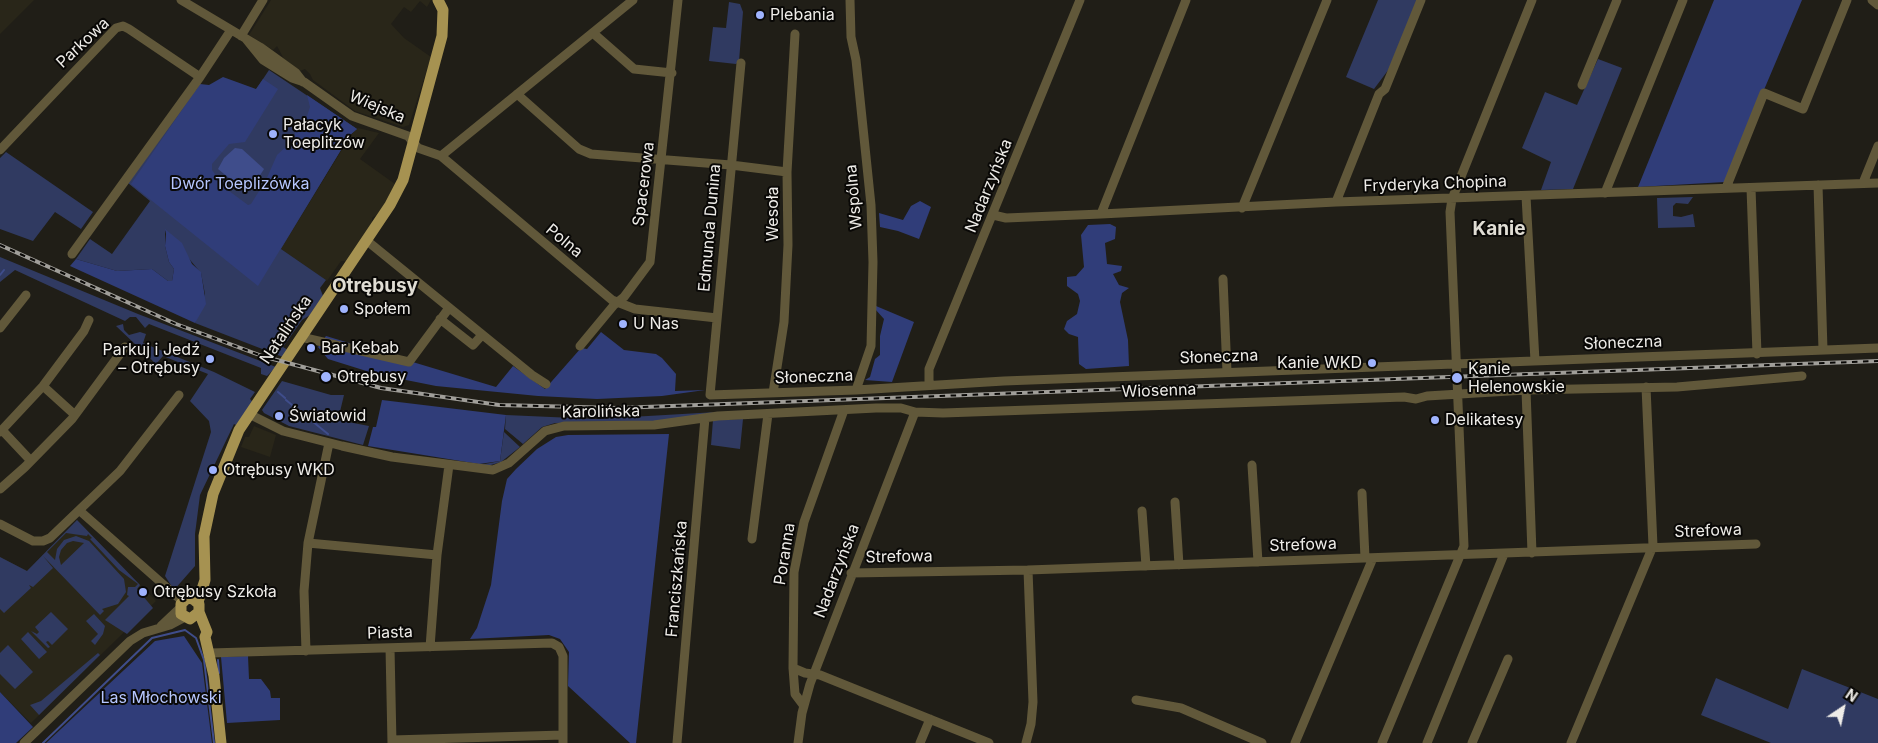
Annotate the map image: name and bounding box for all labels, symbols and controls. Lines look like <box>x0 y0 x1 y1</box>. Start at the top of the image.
place label: Plebania <box>770 5 835 25</box>
marker: Plebania <box>754 9 766 21</box>
street label: Parkowa <box>53 14 113 72</box>
street label: Wiejska <box>346 87 408 127</box>
place label: Pałacyk Toeplitzów <box>283 115 365 153</box>
marker: Pałacyk Toeplitzów <box>267 128 279 140</box>
street label: Nadarzyńska <box>961 136 1017 236</box>
street label: Spacerowa <box>629 141 659 227</box>
street label: Edmunda Dunina <box>695 163 725 293</box>
street label: Wspólna <box>842 164 866 230</box>
street label: Fryderyka Chopina <box>1363 172 1507 196</box>
park label: Dwór Toeplizówka <box>171 174 309 194</box>
street label: Wesoła <box>763 186 783 242</box>
district label: Kanie <box>1473 218 1525 240</box>
street label: Polna <box>542 220 586 262</box>
district label: Otrębusy <box>332 275 418 297</box>
street label: Natalińska <box>256 292 316 368</box>
place label: Społem <box>354 299 411 319</box>
marker: Społem <box>338 303 350 315</box>
place label: U Nas <box>633 314 679 334</box>
marker: U Nas <box>617 318 629 330</box>
street label: Słoneczna <box>1583 332 1663 354</box>
place label: Bar Kebab <box>321 338 399 358</box>
place label: Parkuj i Jedź – Otrębusy <box>102 340 200 378</box>
marker: Bar Kebab <box>305 342 317 354</box>
street label: Słoneczna <box>1179 346 1259 368</box>
marker: Parkuj i Jedź – Otrębusy <box>204 353 216 365</box>
place label: Kanie WKD <box>1277 353 1362 373</box>
marker: Kanie WKD <box>1366 357 1378 369</box>
place label: Kanie Helenowskie <box>1468 359 1565 397</box>
street label: Słoneczna <box>774 366 854 388</box>
place label: Otrębusy <box>337 367 406 387</box>
marker: Otrębusy <box>319 370 333 384</box>
marker: Kanie Helenowskie <box>1450 371 1464 385</box>
street label: Wiosenna <box>1121 380 1197 402</box>
street label: Karolińska <box>562 402 640 422</box>
place label: Światowid <box>289 406 366 426</box>
marker: Światowid <box>273 410 285 422</box>
place label: Delikatesy <box>1445 410 1523 430</box>
marker: Delikatesy <box>1429 414 1441 426</box>
place label: Otrębusy WKD <box>223 460 335 480</box>
marker: Otrębusy WKD <box>207 464 219 476</box>
street label: Franciszkańska <box>662 520 692 638</box>
street label: Strefowa <box>1674 520 1742 542</box>
street label: Nadarzyńska <box>810 521 864 621</box>
street label: Poranna <box>771 522 799 586</box>
street label: Strefowa <box>1269 534 1337 556</box>
street label: Strefowa <box>865 547 933 567</box>
place label: Otrębusy Szkoła <box>153 582 277 602</box>
marker: Otrębusy Szkoła <box>137 586 149 598</box>
street label: Piasta <box>367 623 413 643</box>
north arrow <box>1818 683 1868 733</box>
text: N <box>1842 685 1861 705</box>
park label: Las Młochowski <box>100 688 222 708</box>

